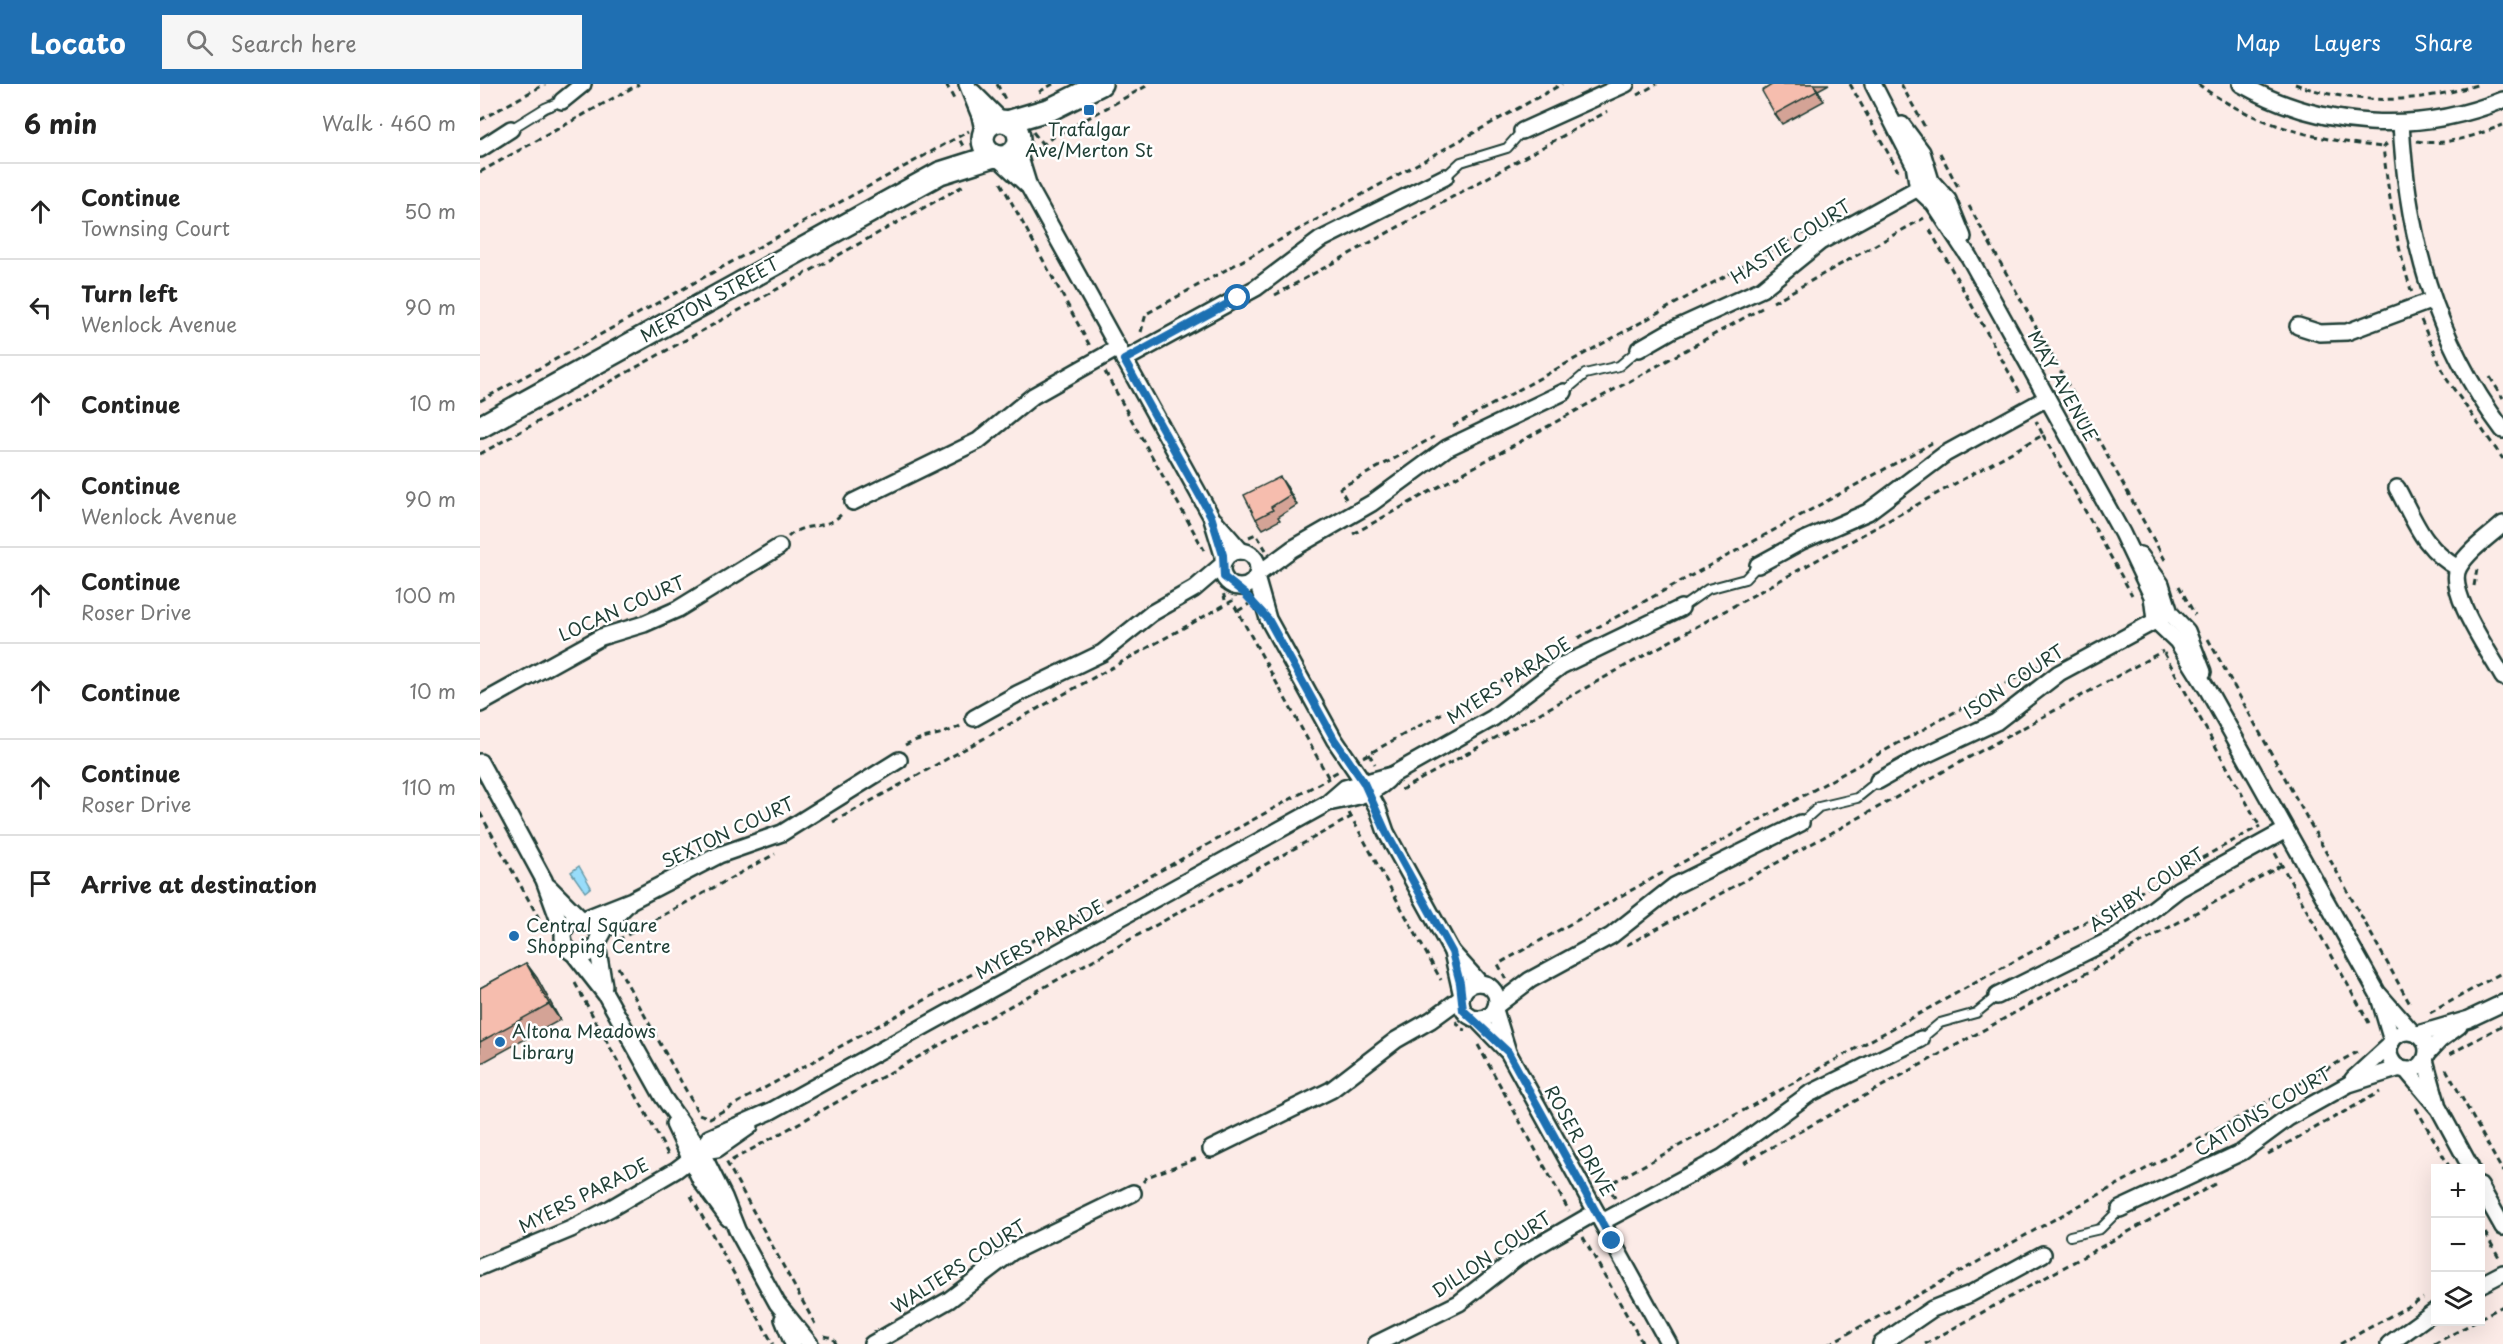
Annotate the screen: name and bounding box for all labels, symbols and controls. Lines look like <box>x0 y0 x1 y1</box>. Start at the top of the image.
search box <box>162 15 582 69</box>
text: Locato <box>30 21 126 64</box>
icon: search <box>183 26 216 59</box>
text: Search here <box>231 26 357 59</box>
text: Map <box>2236 26 2280 58</box>
text: Layers <box>2313 26 2381 58</box>
text: Share <box>2414 26 2473 58</box>
marker: Trafalgar Ave/Merton St <box>1082 103 1096 117</box>
text: 6 min <box>24 104 97 143</box>
text: Walk · 460 m <box>322 108 456 138</box>
place label: Trafalgar Ave/Merton St <box>1025 115 1153 163</box>
text: Continue <box>81 180 180 213</box>
street label: HASTIE COURT <box>1725 191 1856 290</box>
icon: ahead <box>24 195 57 228</box>
text: 50 m <box>404 196 456 226</box>
text: Townsing Court <box>81 213 230 243</box>
street label: MERTON STREET <box>635 249 784 348</box>
text: Turn left <box>81 276 178 309</box>
route start <box>1224 284 1250 310</box>
icon: left <box>24 291 57 324</box>
text: 90 m <box>405 292 456 322</box>
text: Wenlock Avenue <box>81 309 237 339</box>
street label: MAY AVENUE <box>2022 325 2105 446</box>
icon: ahead <box>24 387 57 420</box>
text: Continue <box>81 387 180 420</box>
text: 10 m <box>409 388 456 418</box>
text: Continue <box>81 468 180 501</box>
icon: ahead <box>24 483 57 516</box>
text: 90 m <box>405 484 456 514</box>
text: Wenlock Avenue <box>81 501 237 531</box>
text: Continue <box>81 564 180 597</box>
street label: LOCAN COURT <box>554 567 689 648</box>
icon: ahead <box>24 579 57 612</box>
text: 100 m <box>395 580 456 610</box>
text: Roser Drive <box>81 597 191 627</box>
street label: MYERS PARADE <box>1441 629 1576 730</box>
street label: ISON COURT <box>1957 636 2070 725</box>
icon: ahead <box>24 675 57 708</box>
text: Continue <box>81 675 180 708</box>
text: 10 m <box>409 676 456 706</box>
text: Continue <box>81 756 180 789</box>
icon: ahead <box>24 771 57 804</box>
text: 110 m <box>402 772 456 802</box>
text: Roser Drive <box>81 789 191 819</box>
street label: SEXTON COURT <box>657 789 799 874</box>
street label: ASHBY COURT <box>2083 840 2210 937</box>
icon: arrive <box>24 867 57 900</box>
text: Arrive at destination <box>81 867 317 900</box>
street label: MYERS PARADE <box>970 892 1108 985</box>
place label: Central Square Shopping Centre <box>526 911 671 959</box>
marker: Central Square Shopping Centre <box>507 929 521 943</box>
place label: Altona Meadows Library <box>512 1017 656 1065</box>
marker: Altona Meadows Library <box>493 1035 507 1049</box>
street label: CATIONS COURT <box>2189 1059 2336 1162</box>
street label: ROSER DRIVE <box>1539 1080 1622 1201</box>
street label: MYERS PARADE <box>513 1150 653 1239</box>
map controls <box>2431 1164 2485 1326</box>
button: + <box>2431 1164 2485 1218</box>
street label: DILLON COURT <box>1426 1203 1557 1304</box>
street label: WALTERS COURT <box>885 1212 1032 1320</box>
button: − <box>2431 1218 2485 1272</box>
route end <box>1598 1227 1624 1253</box>
button: layers <box>2431 1272 2485 1326</box>

